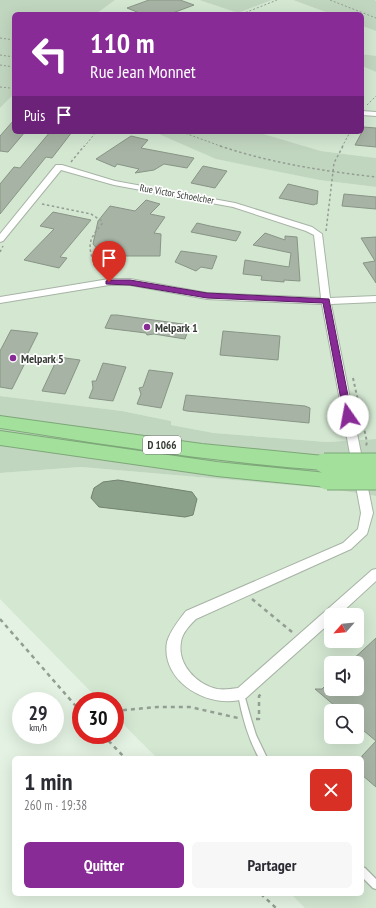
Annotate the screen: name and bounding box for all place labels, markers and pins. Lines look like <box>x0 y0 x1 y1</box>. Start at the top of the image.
pin <box>92 241 126 282</box>
place label: Melpark 1 <box>155 320 198 335</box>
marker: Melpark 1 <box>142 322 152 332</box>
place label: Melpark 5 <box>21 351 64 366</box>
marker: Melpark 5 <box>8 353 18 363</box>

